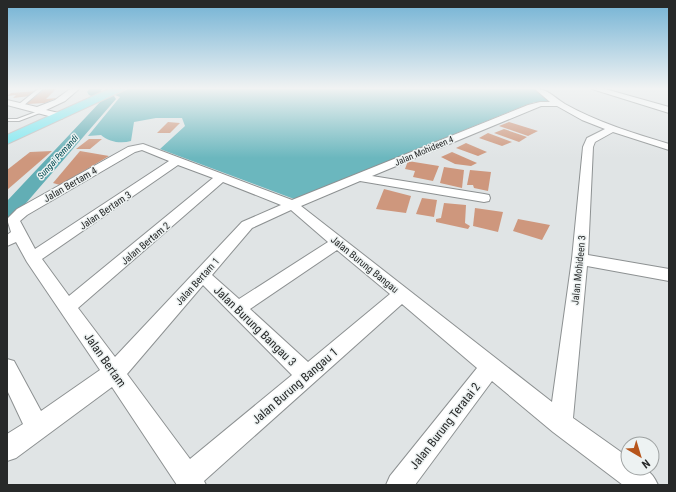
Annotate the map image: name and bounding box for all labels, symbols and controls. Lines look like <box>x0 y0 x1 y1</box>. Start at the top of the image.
water label: Sungai Pemandi <box>36 132 81 181</box>
street label: Jalan Mohideen 4 <box>393 134 455 168</box>
street label: Jalan Bertam 4 <box>42 165 99 204</box>
street label: Jalan Bertam 3 <box>77 189 133 232</box>
street label: Jalan Bertam 2 <box>119 220 172 267</box>
street label: Jalan Burung Bangau <box>329 234 401 295</box>
street label: Jalan Mohideen 3 <box>569 235 588 305</box>
street label: Jalan Bertam 1 <box>173 255 221 307</box>
street label: Jalan Burung Bangau 3 <box>211 283 299 369</box>
street label: Jalan Bertam <box>81 330 129 390</box>
street label: Jalan Burung Bangau 1 <box>249 345 341 427</box>
street label: Jalan Burung Teratai 2 <box>407 380 483 472</box>
north arrow <box>620 436 660 476</box>
text: N <box>639 456 653 471</box>

